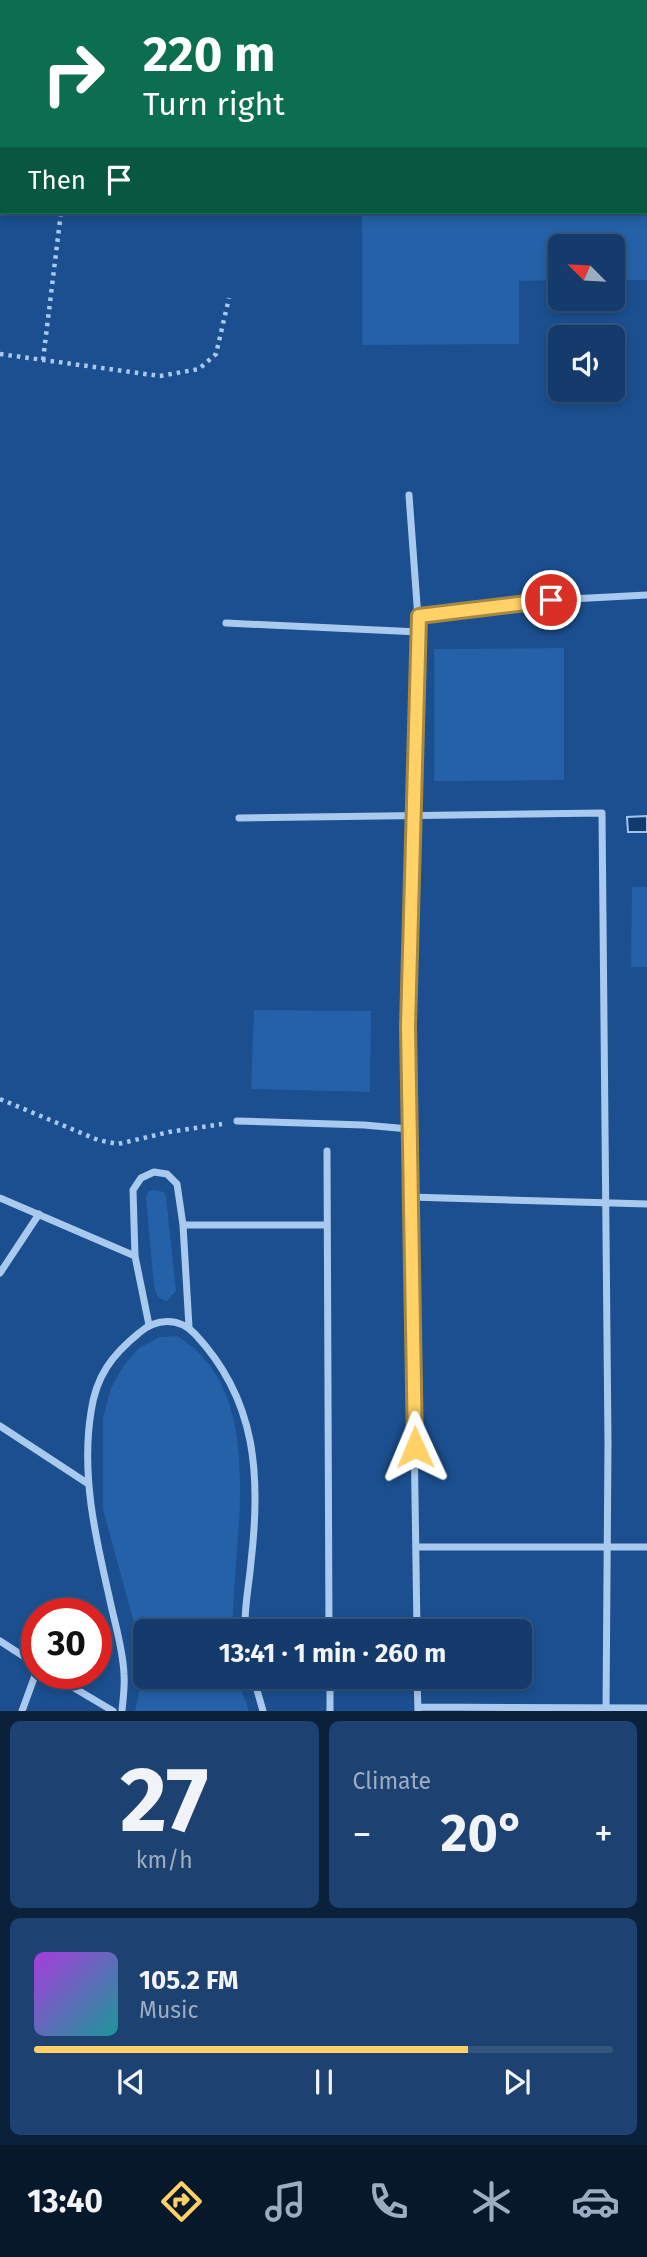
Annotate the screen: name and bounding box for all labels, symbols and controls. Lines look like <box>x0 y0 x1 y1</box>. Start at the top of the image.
text: 220 m <box>143 25 275 84</box>
icon: right <box>28 28 119 119</box>
text: Turn right <box>143 85 285 123</box>
icon: arrive <box>100 161 138 199</box>
text: Then <box>28 165 86 196</box>
north arrow <box>548 234 625 312</box>
map controls <box>548 234 625 402</box>
button: sound <box>548 325 625 402</box>
pin <box>521 570 581 630</box>
icon: arrive <box>532 581 570 619</box>
position arrow <box>378 1410 452 1484</box>
speed limit sign: 30 <box>21 1598 112 1689</box>
text: 13:41 · 1 min · 260 m <box>219 1638 446 1669</box>
text: 27 <box>120 1746 209 1855</box>
text: Climate <box>353 1767 431 1795</box>
text: 20° <box>441 1802 525 1865</box>
text: − <box>353 1811 372 1857</box>
text: + <box>594 1811 613 1857</box>
text: km/h <box>136 1846 193 1874</box>
text: 105.2 FM <box>139 1965 238 1996</box>
text: Music <box>139 1996 199 2024</box>
icon: previous <box>112 2063 150 2101</box>
icon: pause <box>305 2063 343 2101</box>
icon: next <box>498 2063 536 2101</box>
icon: directions <box>157 2177 206 2226</box>
icon: music <box>261 2177 310 2226</box>
icon: phone <box>364 2177 413 2226</box>
icon: climate <box>467 2177 516 2226</box>
icon: car <box>571 2177 620 2226</box>
text: 13:40 <box>27 2182 103 2220</box>

